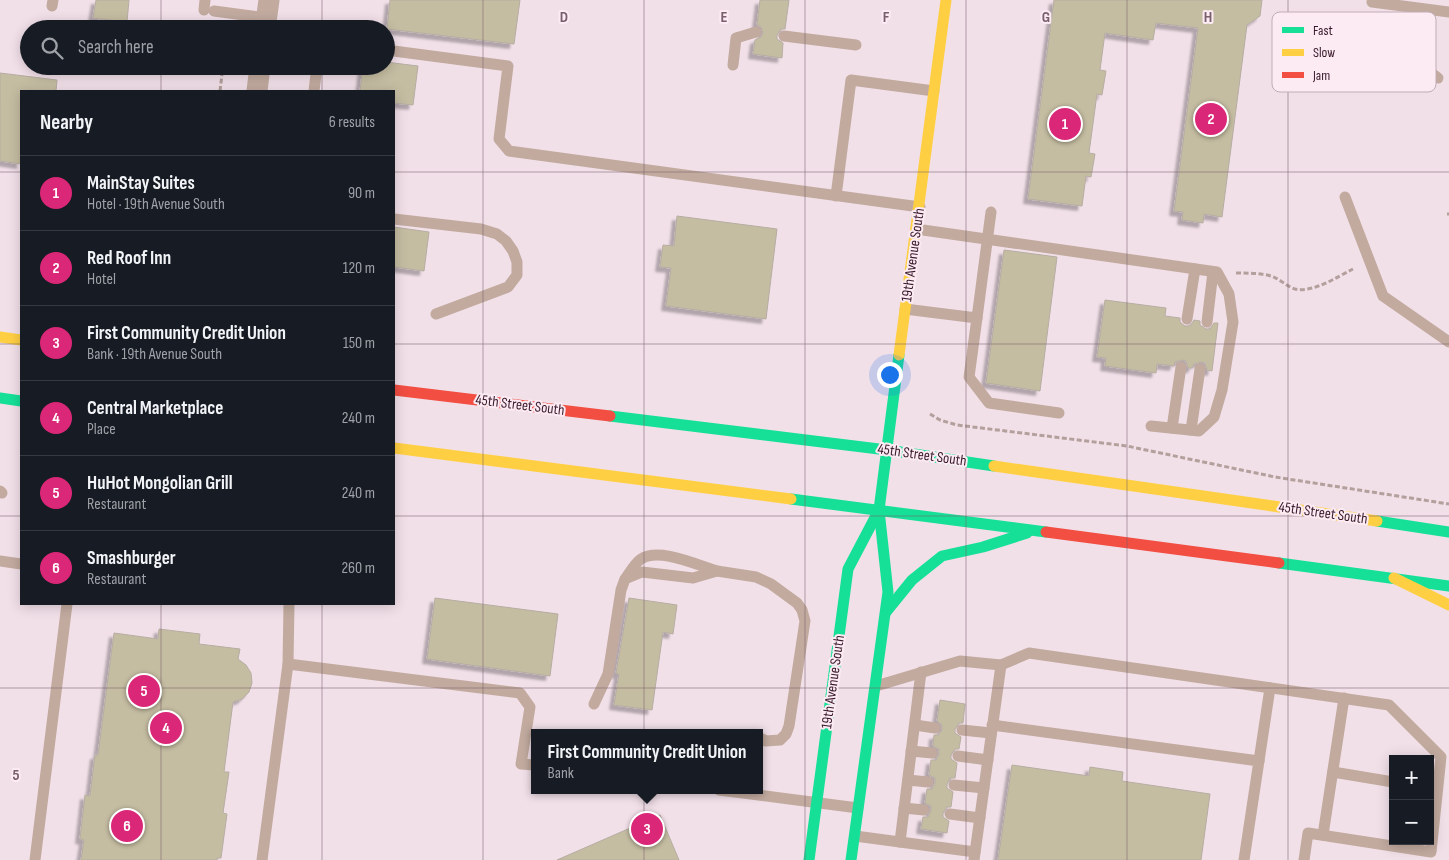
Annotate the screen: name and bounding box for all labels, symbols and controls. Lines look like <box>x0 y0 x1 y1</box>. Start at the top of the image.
text: D <box>560 8 568 27</box>
text: E <box>721 8 728 27</box>
text: F <box>883 8 890 27</box>
text: G <box>1042 8 1050 27</box>
text: H <box>1204 8 1212 27</box>
legend <box>1272 12 1436 92</box>
search box <box>20 20 395 75</box>
text: Fast <box>1313 22 1333 39</box>
icon: search <box>38 34 66 62</box>
text: Search here <box>78 36 154 59</box>
text: Slow <box>1313 44 1335 61</box>
text: Jam <box>1312 67 1330 84</box>
pin: 2 <box>1195 100 1227 138</box>
pin: 1 <box>1049 105 1081 143</box>
text: Nearby <box>40 110 93 135</box>
text: 6 results <box>329 113 375 132</box>
text: MainStay Suites <box>87 172 195 195</box>
text: 1 <box>53 184 59 203</box>
text: 90 m <box>348 184 375 203</box>
text: Hotel · 19th Avenue South <box>87 195 225 214</box>
street label: 19th Avenue South <box>897 207 929 303</box>
text: Red Roof Inn <box>87 247 171 270</box>
text: 2 <box>52 259 60 278</box>
text: 120 m <box>343 259 375 278</box>
text: Hotel <box>87 270 116 289</box>
text: First Community Credit Union <box>87 322 286 345</box>
text: 3 <box>52 334 60 353</box>
text: 150 m <box>343 334 375 353</box>
text: Bank · 19th Avenue South <box>87 345 222 364</box>
your location <box>877 362 903 388</box>
street label: 45th Street South <box>474 390 566 420</box>
text: Central Marketplace <box>87 397 223 420</box>
text: 4 <box>52 409 60 428</box>
text: 240 m <box>342 409 375 428</box>
text: Place <box>87 420 116 439</box>
street label: 45th Street South <box>876 439 968 471</box>
text: HuHot Mongolian Grill <box>87 472 233 495</box>
text: 5 <box>52 484 60 503</box>
text: 240 m <box>342 484 375 503</box>
text: Restaurant <box>87 495 146 514</box>
street label: 45th Street South <box>1277 497 1369 529</box>
text: Smashburger <box>87 547 176 570</box>
text: 6 <box>52 559 60 578</box>
text: 260 m <box>341 559 375 578</box>
text: Restaurant <box>87 570 146 589</box>
street label: 19th Avenue South <box>817 634 849 730</box>
pin: 5 <box>128 672 160 710</box>
pin: 4 <box>150 709 182 747</box>
popup <box>531 729 763 794</box>
text: First Community Credit Union <box>548 741 746 764</box>
map controls <box>1389 755 1434 845</box>
button: + <box>1389 755 1434 800</box>
text: Bank <box>548 764 574 783</box>
text: 5 <box>12 766 20 785</box>
button: − <box>1389 800 1434 845</box>
pin: 6 <box>111 807 143 845</box>
pin: 3 <box>631 810 663 848</box>

